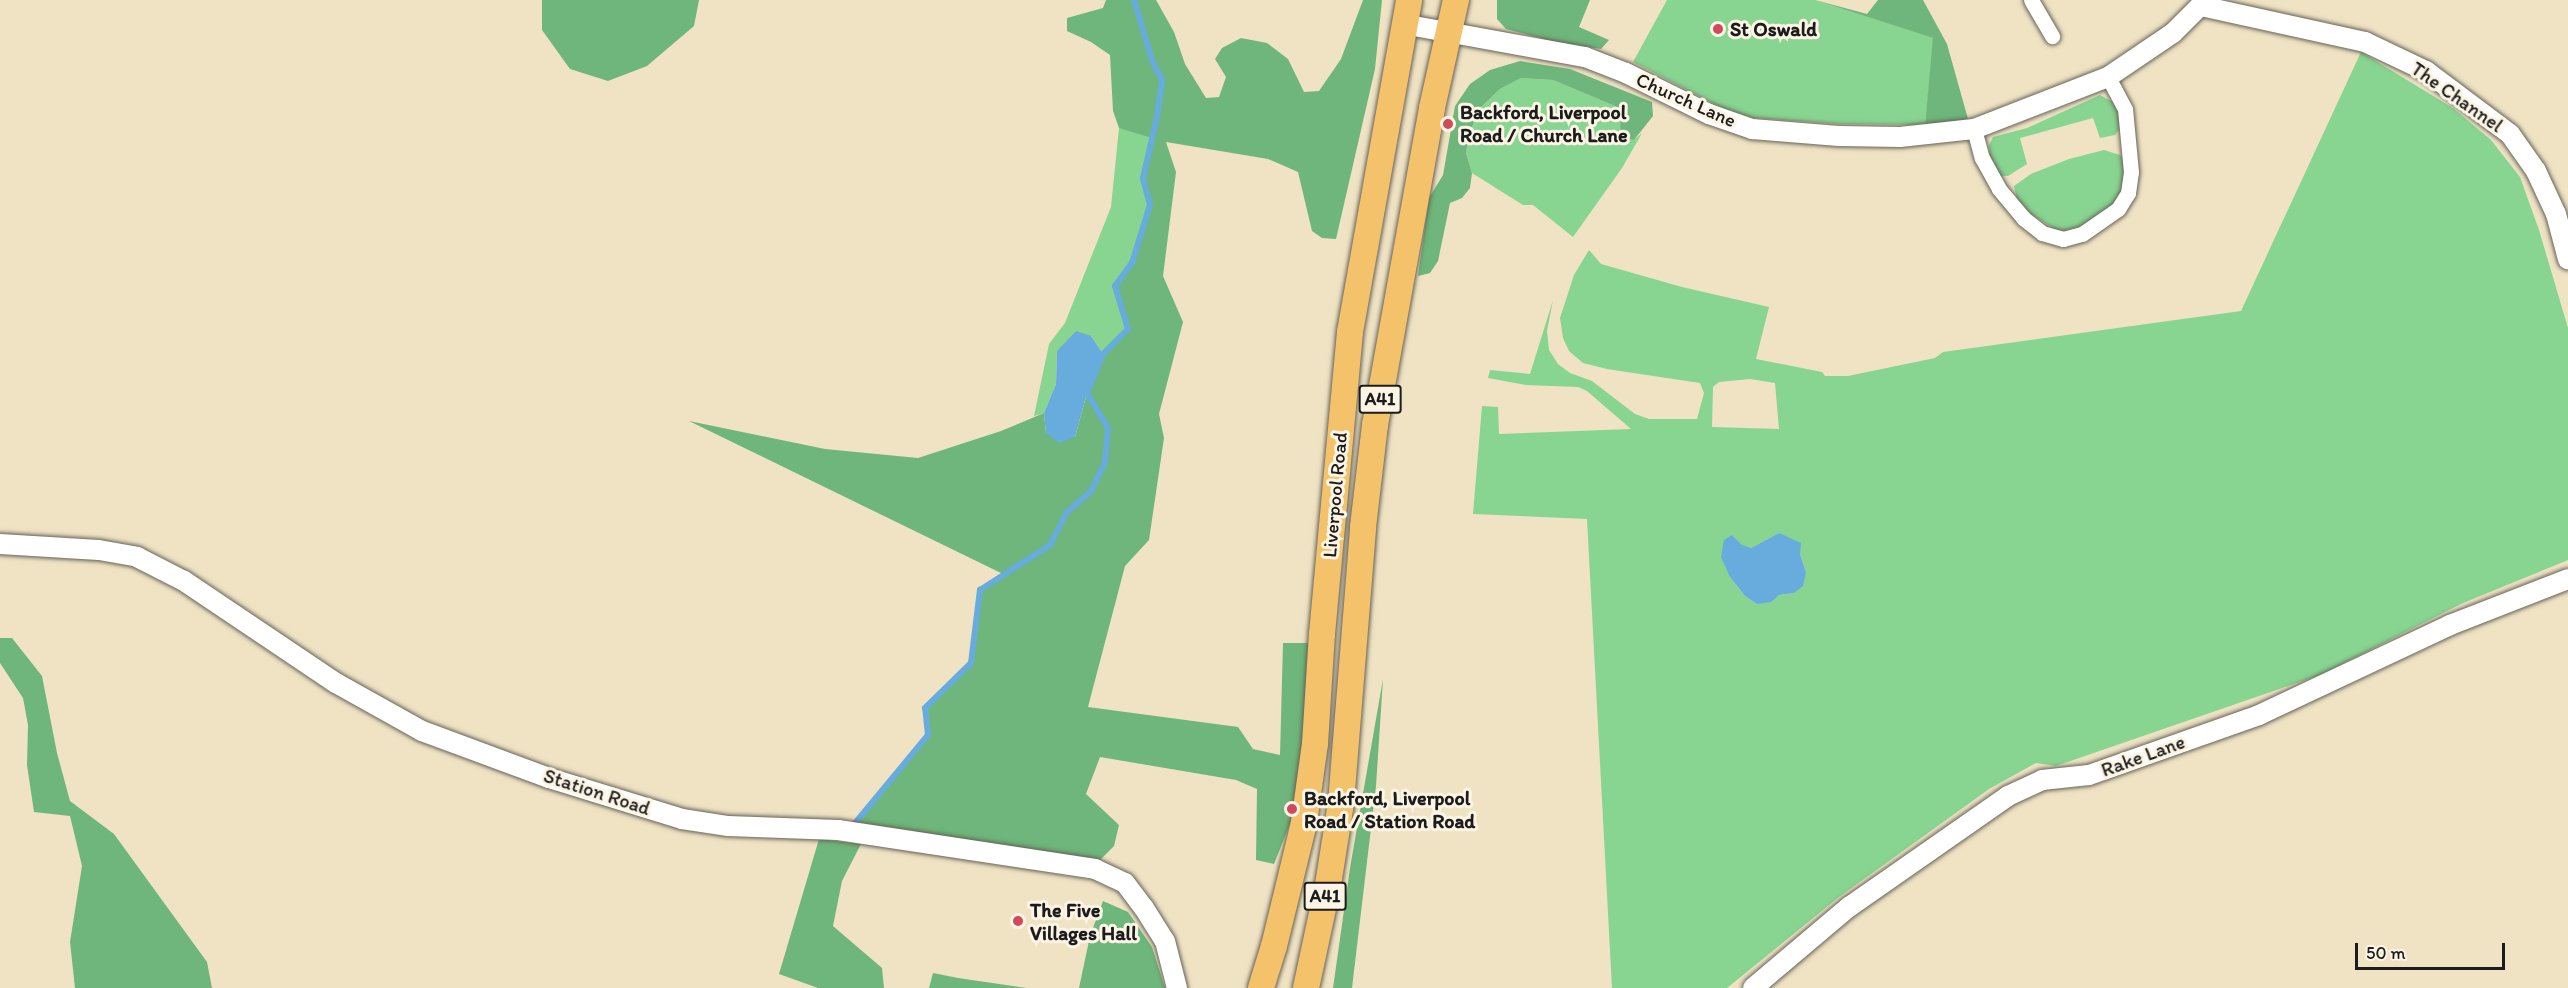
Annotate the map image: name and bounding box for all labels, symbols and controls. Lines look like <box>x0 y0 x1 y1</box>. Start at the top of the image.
place label: St Oswald <box>1730 17 1817 41</box>
marker: St Oswald <box>1711 22 1725 36</box>
street label: The Channel <box>2406 56 2508 138</box>
street label: Church Lane <box>1632 67 1740 133</box>
place label: Backford, Liverpool Road / Church Lane <box>1460 100 1629 147</box>
marker: Backford, Liverpool Road / Church Lane <box>1441 117 1455 131</box>
road number: A41 <box>1358 384 1402 414</box>
street label: Liverpool Road <box>1318 431 1352 559</box>
street label: Rake Lane <box>2097 730 2189 782</box>
street label: Station Road <box>541 763 653 821</box>
place label: Backford, Liverpool Road / Station Road <box>1304 786 1475 833</box>
marker: Backford, Liverpool Road / Station Road <box>1285 802 1299 816</box>
road number: A41 <box>1302 881 1348 911</box>
place label: The Five Villages Hall <box>1030 898 1137 945</box>
marker: The Five Villages Hall <box>1011 914 1025 928</box>
scale bar <box>2358 931 2508 969</box>
text: 50 m <box>2366 942 2406 964</box>

